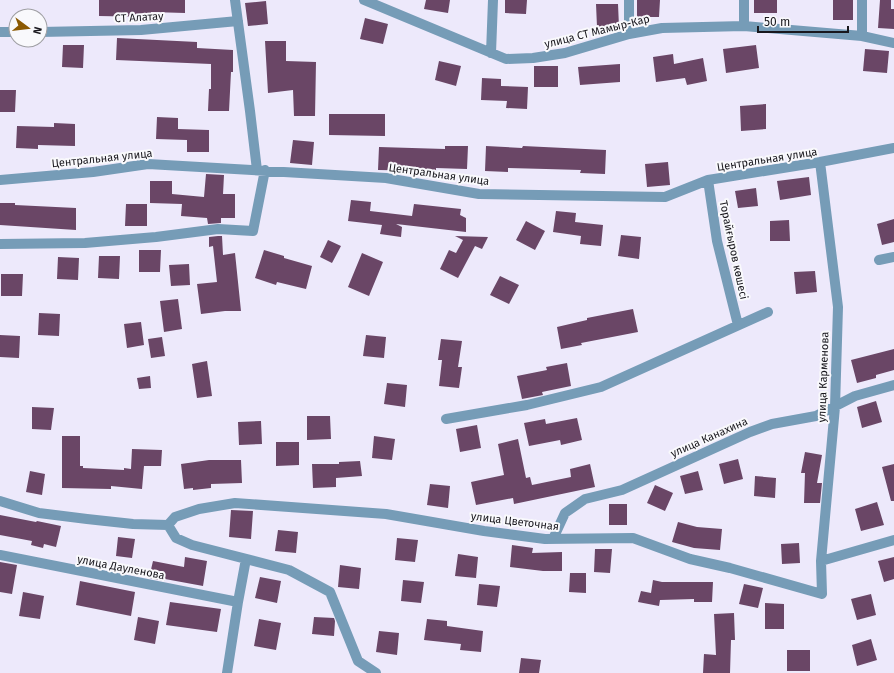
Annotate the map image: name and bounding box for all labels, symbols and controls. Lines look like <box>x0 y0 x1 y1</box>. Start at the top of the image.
north arrow <box>8 8 48 48</box>
scale bar <box>758 8 848 34</box>
street label: СТ Алатау <box>114 10 164 25</box>
street label: улица СТ Мамыр-Кар <box>543 12 651 51</box>
text: 50 m <box>764 15 790 29</box>
text: N <box>30 25 44 36</box>
street label: Центральная улица <box>716 145 818 174</box>
street label: Центральная улица <box>51 147 153 170</box>
street label: Центральная улица <box>388 161 490 188</box>
street label: Торайғыров көшесі <box>717 200 750 301</box>
street label: улица Карменова <box>815 331 832 423</box>
street label: улица Канахина <box>669 415 750 460</box>
street label: улица Цветочная <box>470 510 560 533</box>
street label: улица Дауленова <box>76 553 166 582</box>

